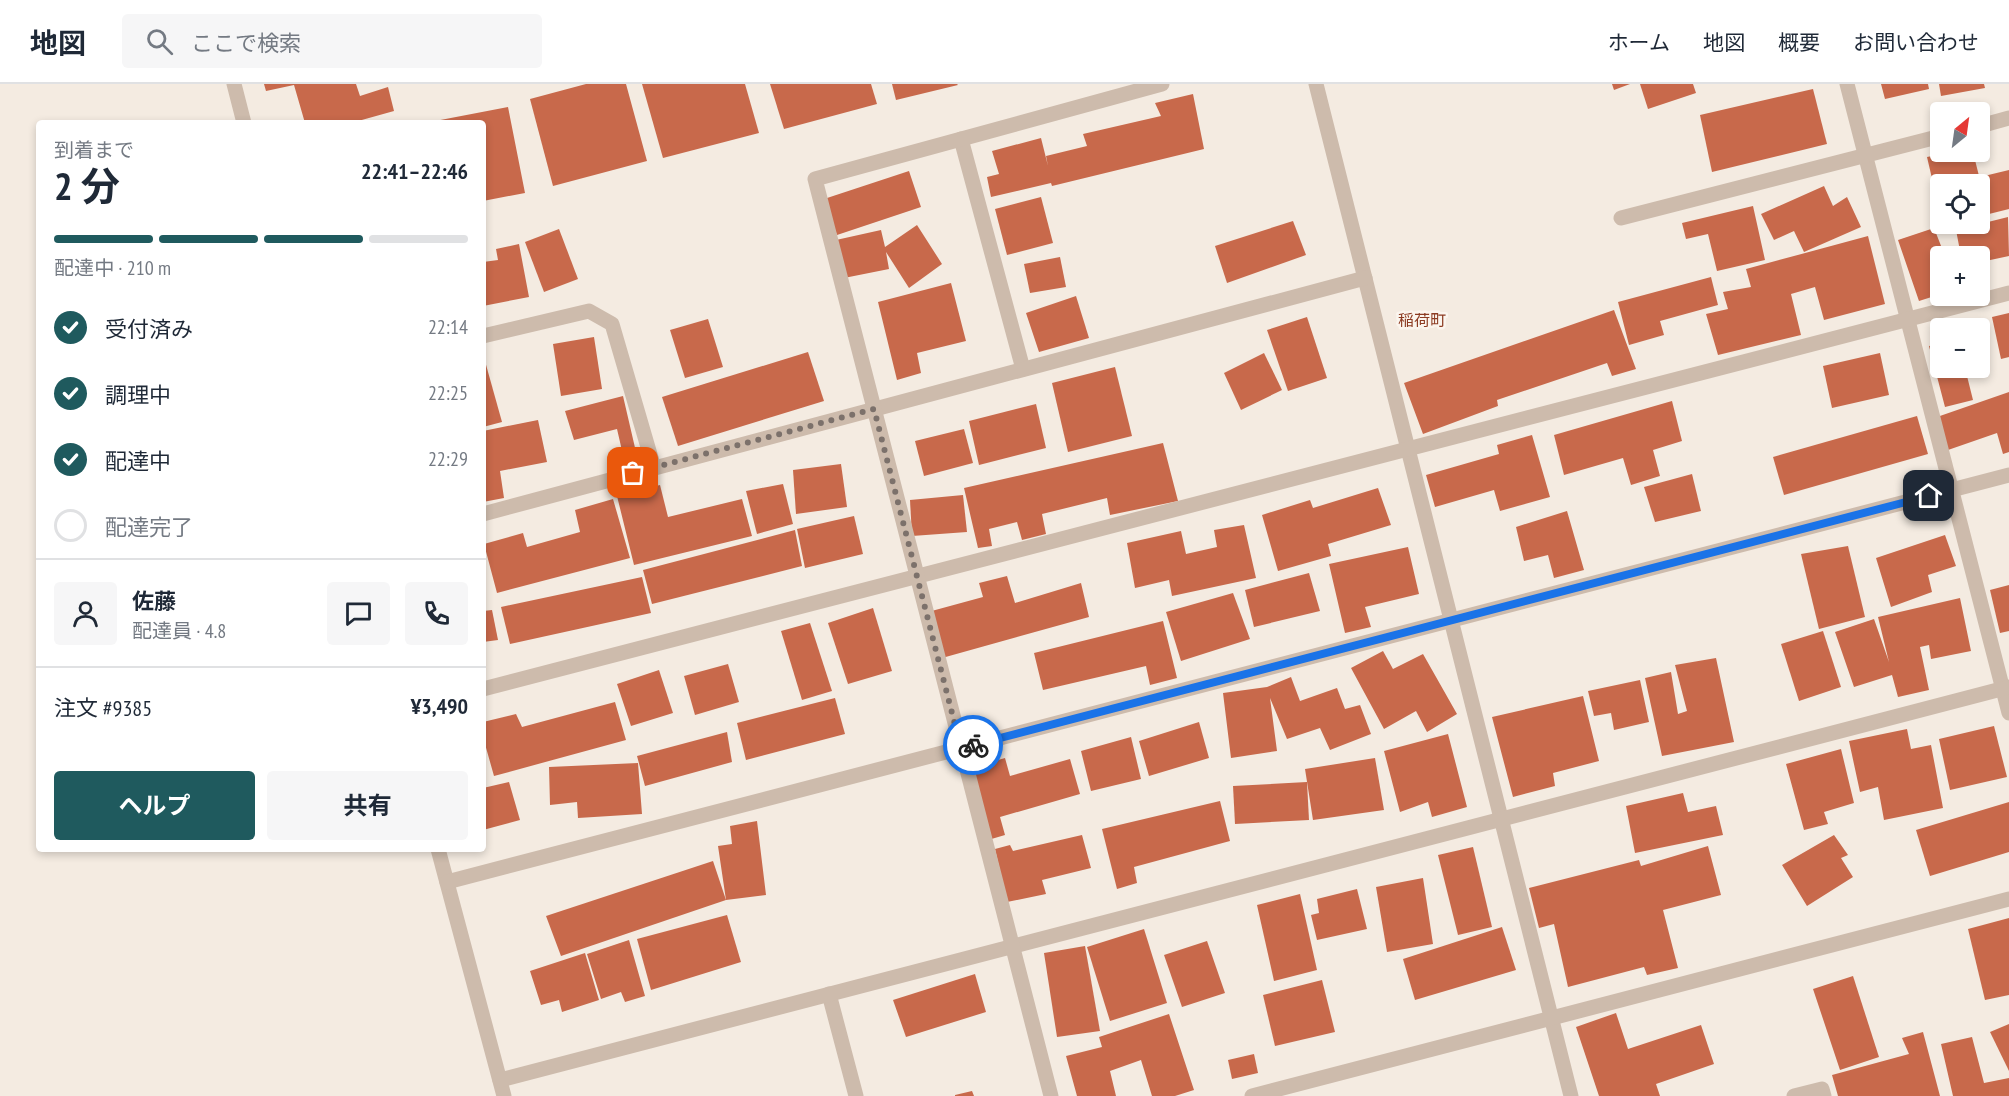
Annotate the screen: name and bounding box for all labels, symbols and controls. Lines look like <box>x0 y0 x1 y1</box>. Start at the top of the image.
search box <box>122 14 542 68</box>
text: 地図 <box>30 24 86 61</box>
icon: search <box>143 25 176 58</box>
text: ここで検索 <box>191 29 301 57</box>
text: ホーム <box>1608 29 1670 56</box>
text: 地図 <box>1703 29 1745 56</box>
text: 概要 <box>1778 29 1820 56</box>
text: お問い合わせ <box>1853 29 1979 56</box>
north arrow <box>1930 102 1990 162</box>
map controls <box>1930 102 1990 378</box>
text: 到着まで <box>54 137 134 163</box>
text: 22:41–22:46 <box>361 157 468 185</box>
text: 2 分 <box>54 160 120 211</box>
button: locate <box>1930 174 1990 234</box>
button: + <box>1930 246 1990 306</box>
text: 配達中 · 210 m <box>54 255 171 281</box>
district label: 稲荷町 <box>1398 310 1446 330</box>
icon: check <box>54 311 87 344</box>
text: 22:14 <box>428 314 468 340</box>
text: 受付済み <box>105 315 193 343</box>
button: − <box>1930 318 1990 378</box>
icon: check <box>54 377 87 410</box>
text: 22:25 <box>428 380 468 406</box>
text: 調理中 <box>105 381 171 409</box>
icon: check <box>54 443 87 476</box>
text: 22:29 <box>428 446 468 472</box>
text: 配達中 <box>105 447 171 475</box>
pin <box>607 447 658 498</box>
icon: bag <box>616 456 649 489</box>
pin <box>1903 470 1954 521</box>
icon: home <box>1912 479 1945 512</box>
text: 配達完了 <box>105 513 193 541</box>
button: person <box>54 582 117 645</box>
button: chat <box>327 582 390 645</box>
button: phone <box>405 582 468 645</box>
text: 佐藤 <box>132 587 176 615</box>
text: 配達員 · 4.8 <box>132 618 226 644</box>
text: ¥3,490 <box>411 692 468 720</box>
text: 注文 #9385 <box>54 694 152 722</box>
courier <box>943 715 1003 775</box>
icon: bike <box>957 729 990 762</box>
button: ヘルプ <box>54 771 255 840</box>
button: 共有 <box>267 771 468 840</box>

